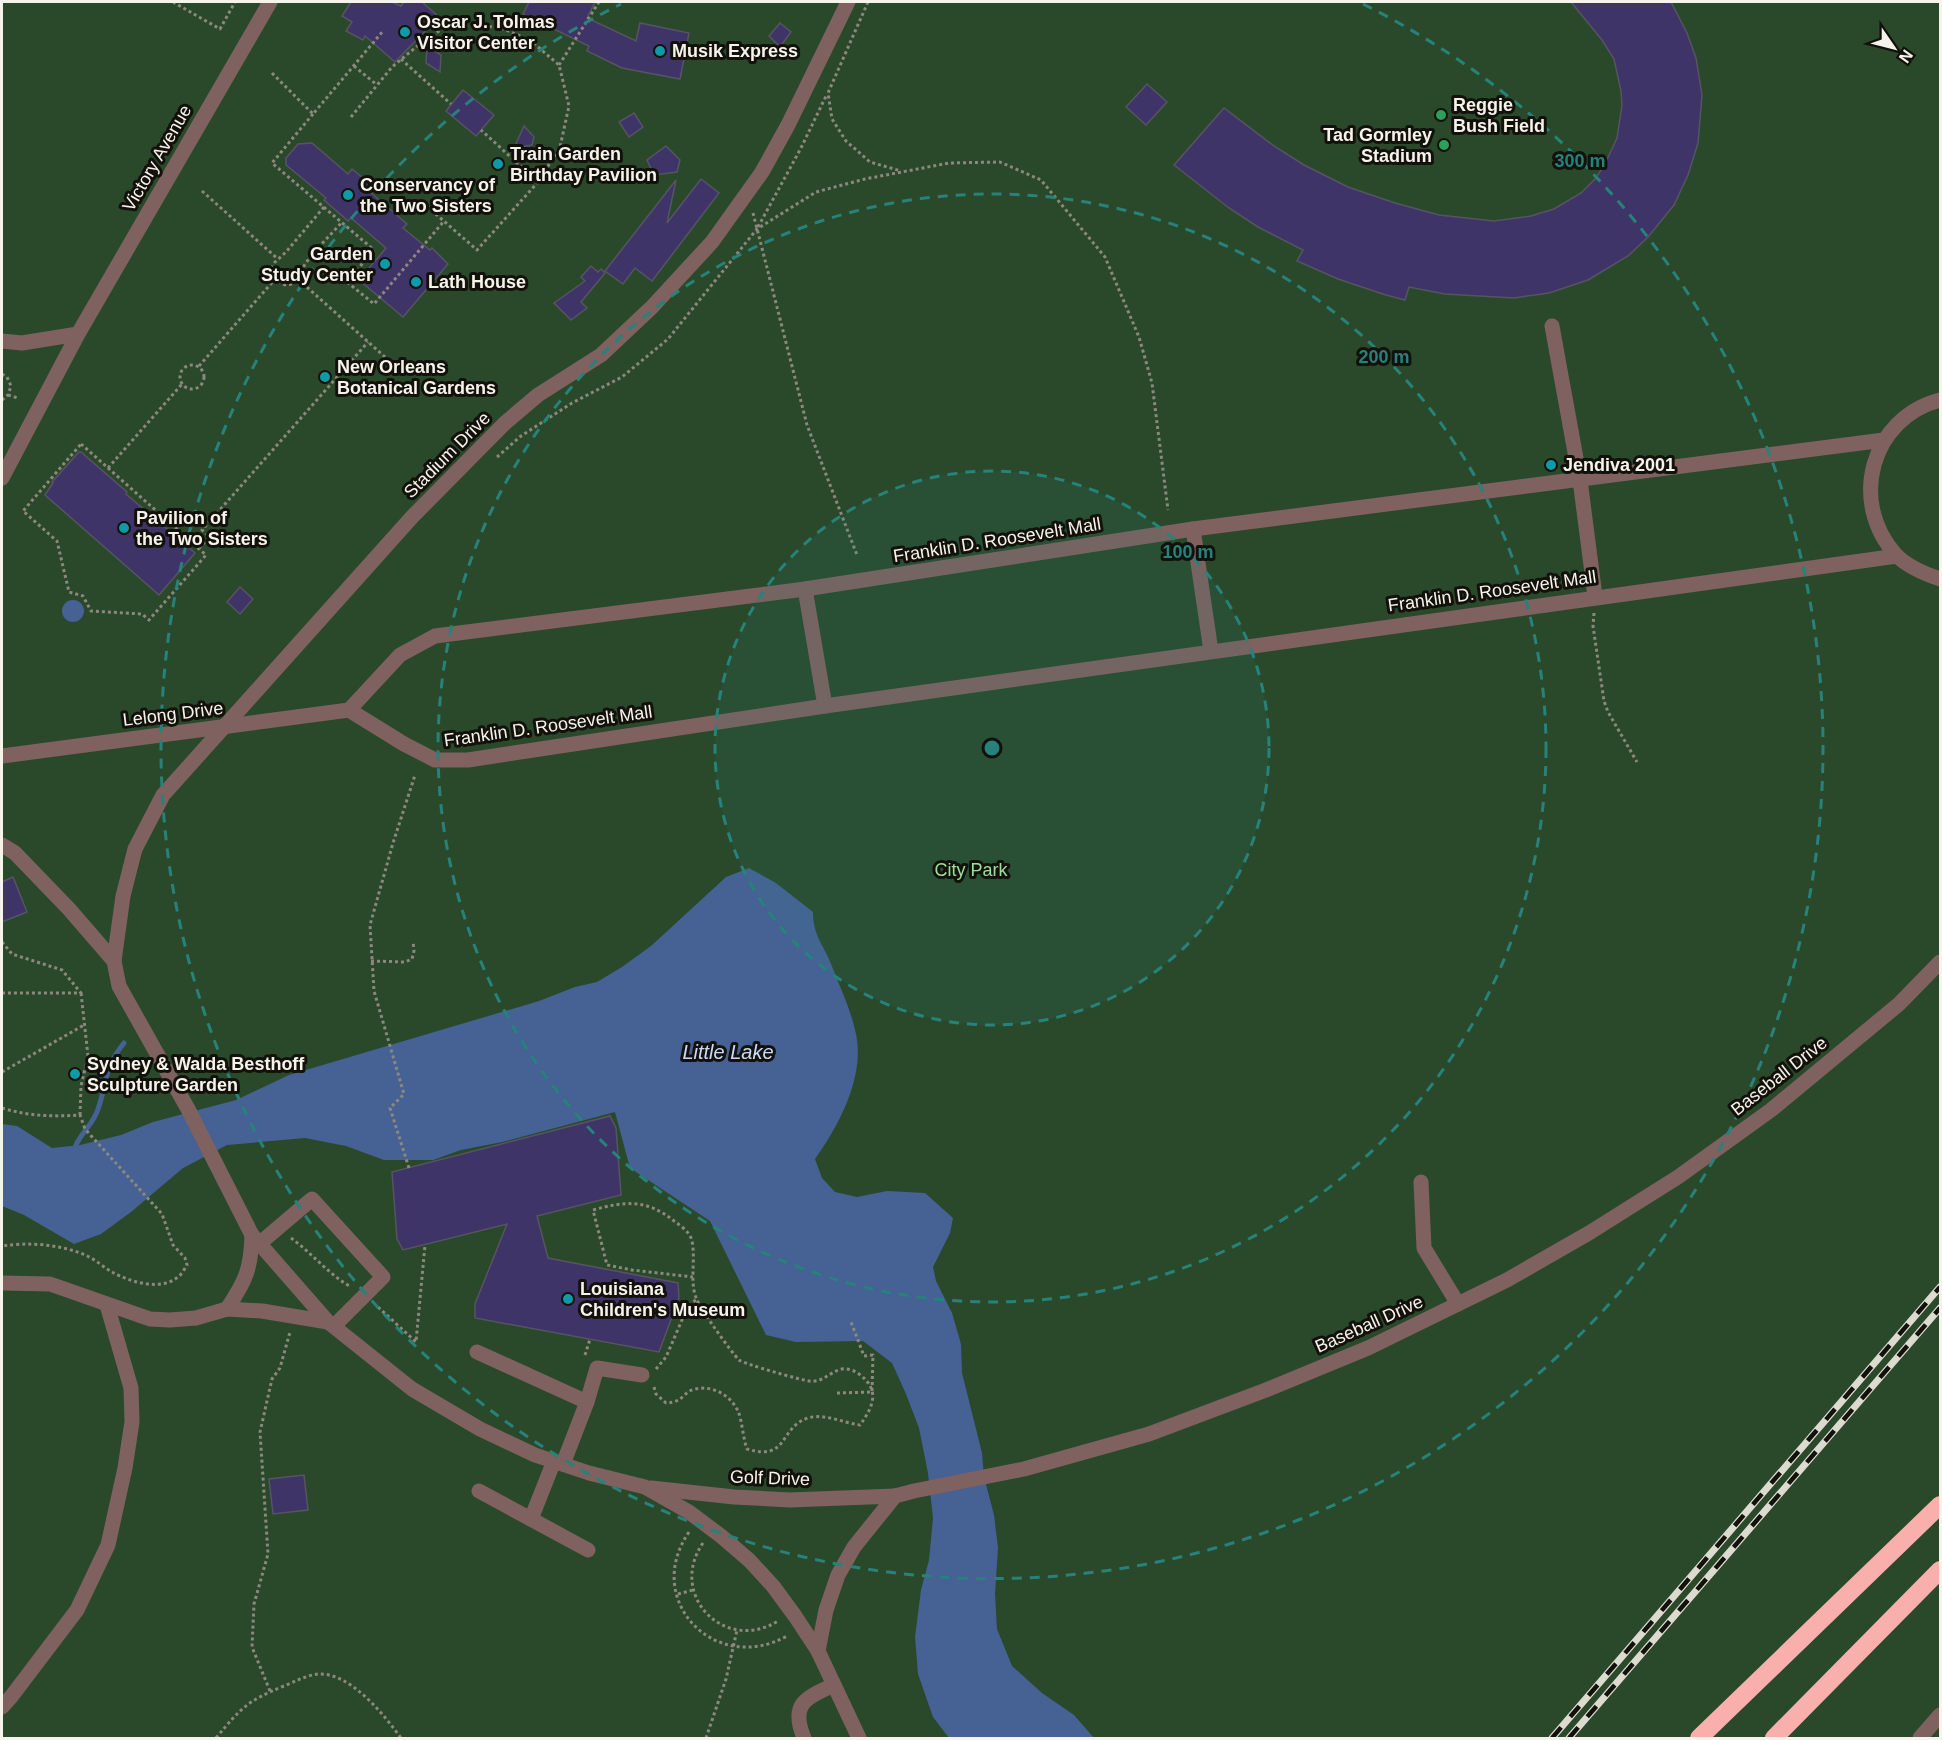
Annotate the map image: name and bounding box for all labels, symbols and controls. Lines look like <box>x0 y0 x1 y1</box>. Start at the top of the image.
place label: Oscar J. Tolmas Visitor Center <box>417 12 555 53</box>
north arrow <box>1864 18 1924 78</box>
marker: Oscar J. Tolmas Visitor Center <box>398 25 412 39</box>
place label: Musik Express <box>672 41 798 61</box>
marker: Musik Express <box>653 44 667 58</box>
text: N <box>1896 47 1916 66</box>
place label: Reggie Bush Field <box>1453 95 1545 136</box>
street label: Victory Avenue <box>118 101 196 215</box>
marker: Reggie Bush Field <box>1434 108 1448 122</box>
place label: Tad Gormley Stadium <box>1323 125 1432 166</box>
marker: Tad Gormley Stadium <box>1437 138 1451 152</box>
place label: Train Garden Birthday Pavilion <box>510 144 657 185</box>
text: 300 m <box>1554 151 1606 171</box>
marker: Train Garden Birthday Pavilion <box>491 157 505 171</box>
place label: Conservancy of the Two Sisters <box>360 175 496 216</box>
marker: Conservancy of the Two Sisters <box>341 188 355 202</box>
place label: Garden Study Center <box>261 244 373 285</box>
marker: Garden Study Center <box>378 257 392 271</box>
place label: Lath House <box>428 272 526 292</box>
marker: Lath House <box>409 275 423 289</box>
text: 200 m <box>1358 347 1410 367</box>
place label: New Orleans Botanical Gardens <box>337 357 496 398</box>
marker: New Orleans Botanical Gardens <box>318 370 332 384</box>
street label: Stadium Drive <box>400 408 494 502</box>
place label: Jendiva 2001 <box>1563 455 1675 475</box>
marker: Jendiva 2001 <box>1544 458 1558 472</box>
place label: Pavilion of the Two Sisters <box>136 508 268 549</box>
street label: Franklin D. Roosevelt Mall <box>892 514 1102 566</box>
marker: Pavilion of the Two Sisters <box>117 521 131 535</box>
text: 100 m <box>1162 542 1214 562</box>
street label: Franklin D. Roosevelt Mall <box>1387 566 1597 616</box>
street label: Lelong Drive <box>122 698 224 730</box>
street label: Franklin D. Roosevelt Mall <box>443 701 653 751</box>
centre of rings <box>982 738 1002 758</box>
park label: City Park <box>934 860 1009 880</box>
street label: Baseball Drive <box>1727 1032 1831 1120</box>
water label: Little Lake <box>682 1041 774 1063</box>
place label: Sydney & Walda Besthoff Sculpture Garden <box>87 1054 305 1095</box>
marker: Sydney & Walda Besthoff Sculpture Garden <box>68 1067 82 1081</box>
place label: Louisiana Children's Museum <box>580 1279 745 1320</box>
street label: Baseball Drive <box>1312 1291 1426 1357</box>
marker: Louisiana Children's Museum <box>561 1292 575 1306</box>
street label: Golf Drive <box>730 1467 810 1489</box>

